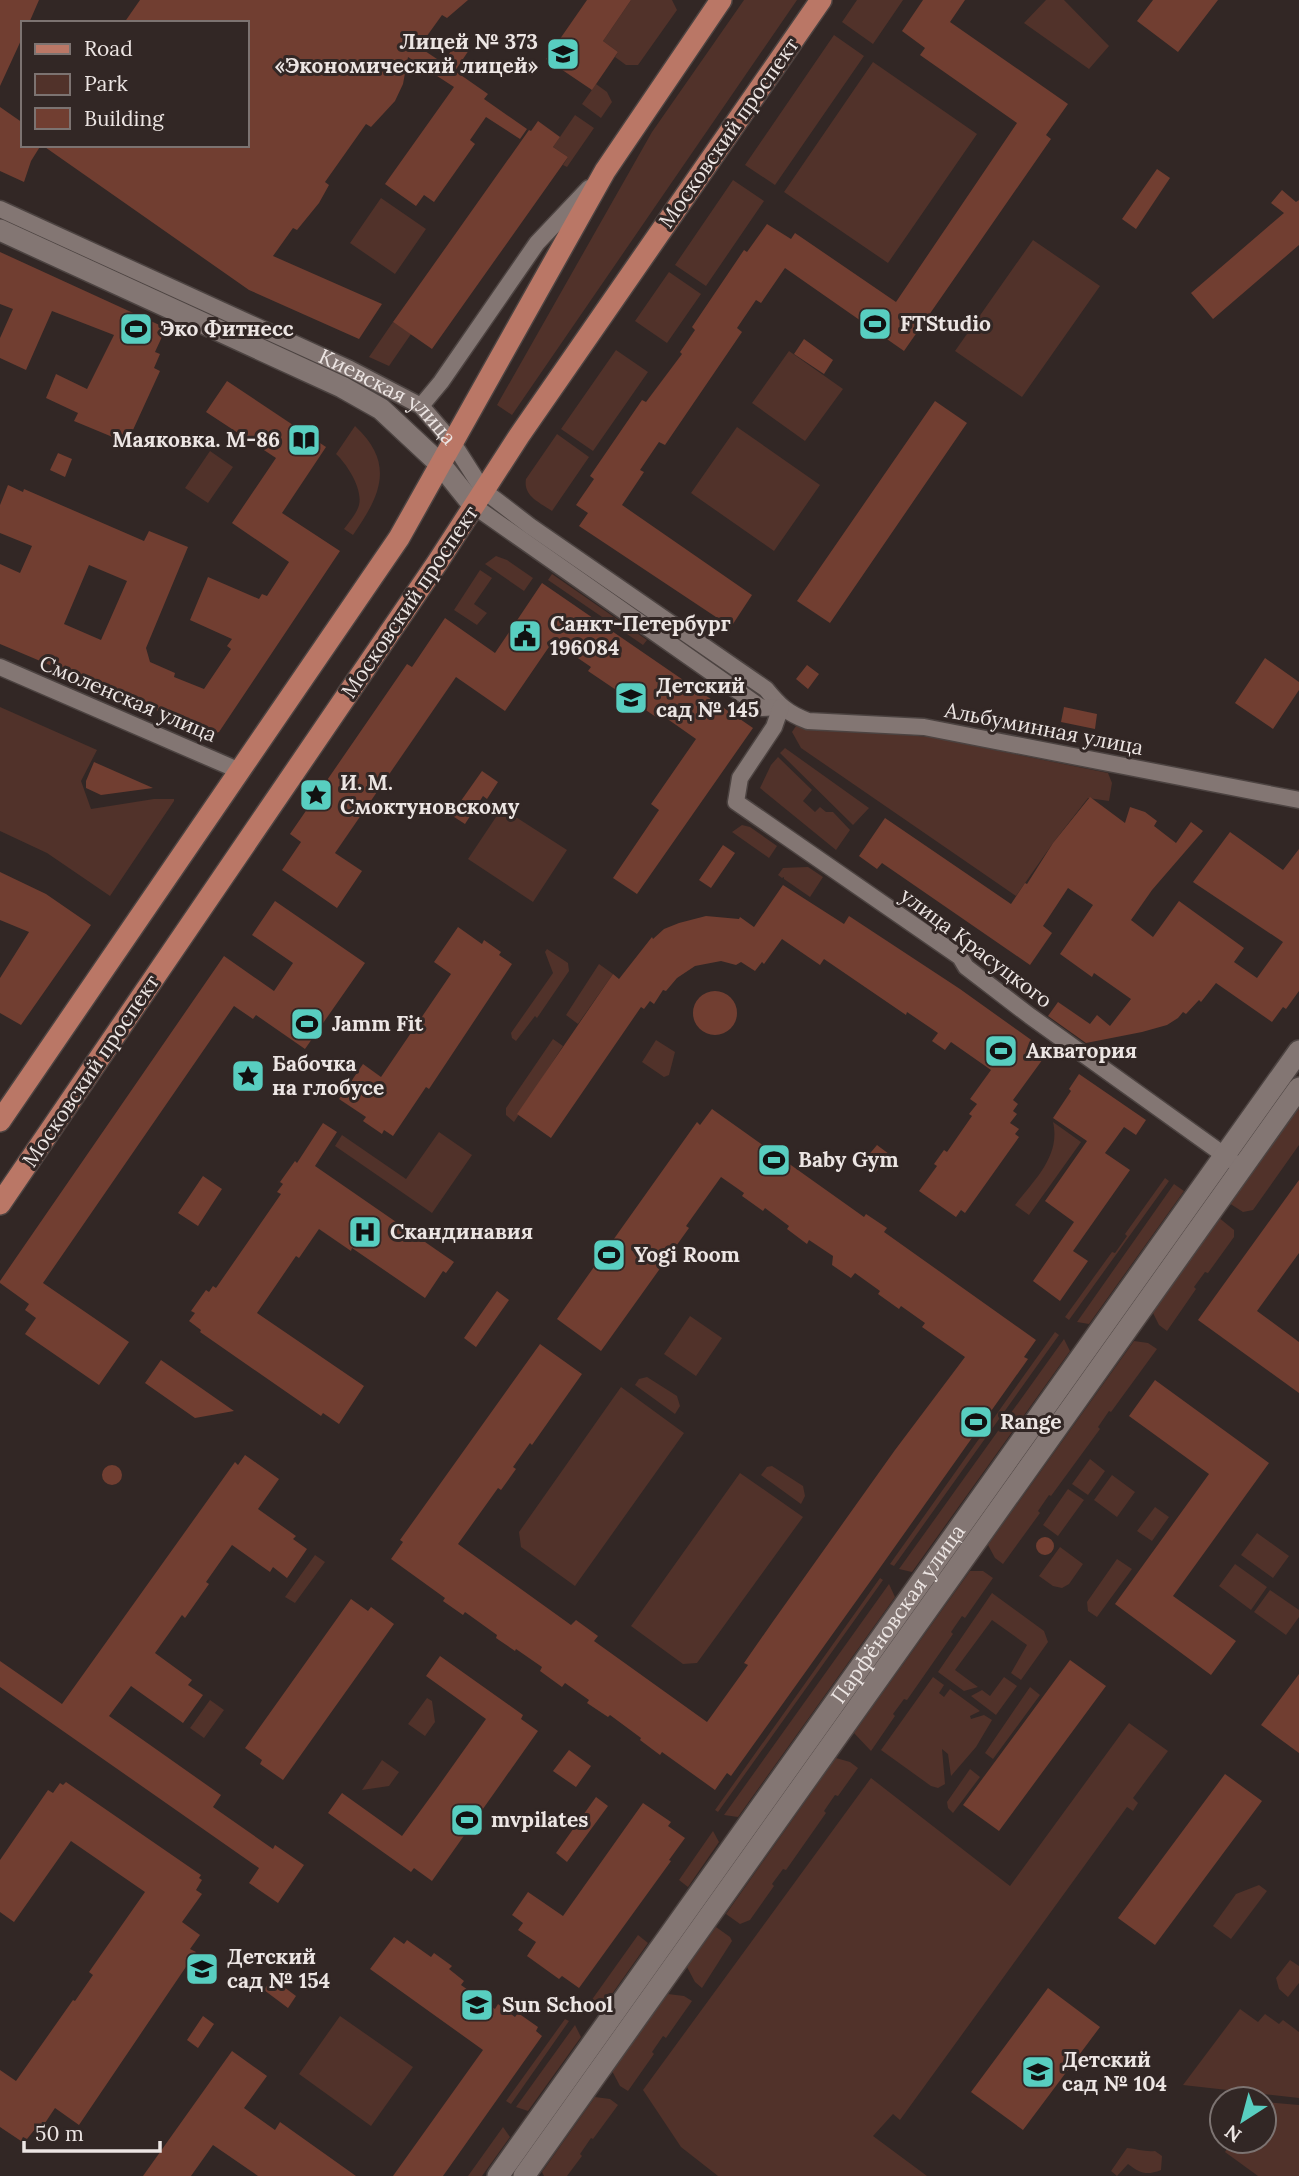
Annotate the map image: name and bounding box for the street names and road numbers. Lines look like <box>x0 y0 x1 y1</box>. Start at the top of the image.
street label: Московский проспект <box>653 32 805 233</box>
street label: Киевская улица <box>314 342 463 450</box>
street label: Московский проспект <box>335 500 484 703</box>
street label: Смоленская улица <box>35 649 221 748</box>
street label: Альбуминная улица <box>942 696 1146 761</box>
street label: улица Красуцкого <box>895 882 1058 1014</box>
street label: Московский проспект <box>16 969 165 1172</box>
street label: Парфёновская улица <box>825 1519 971 1709</box>

